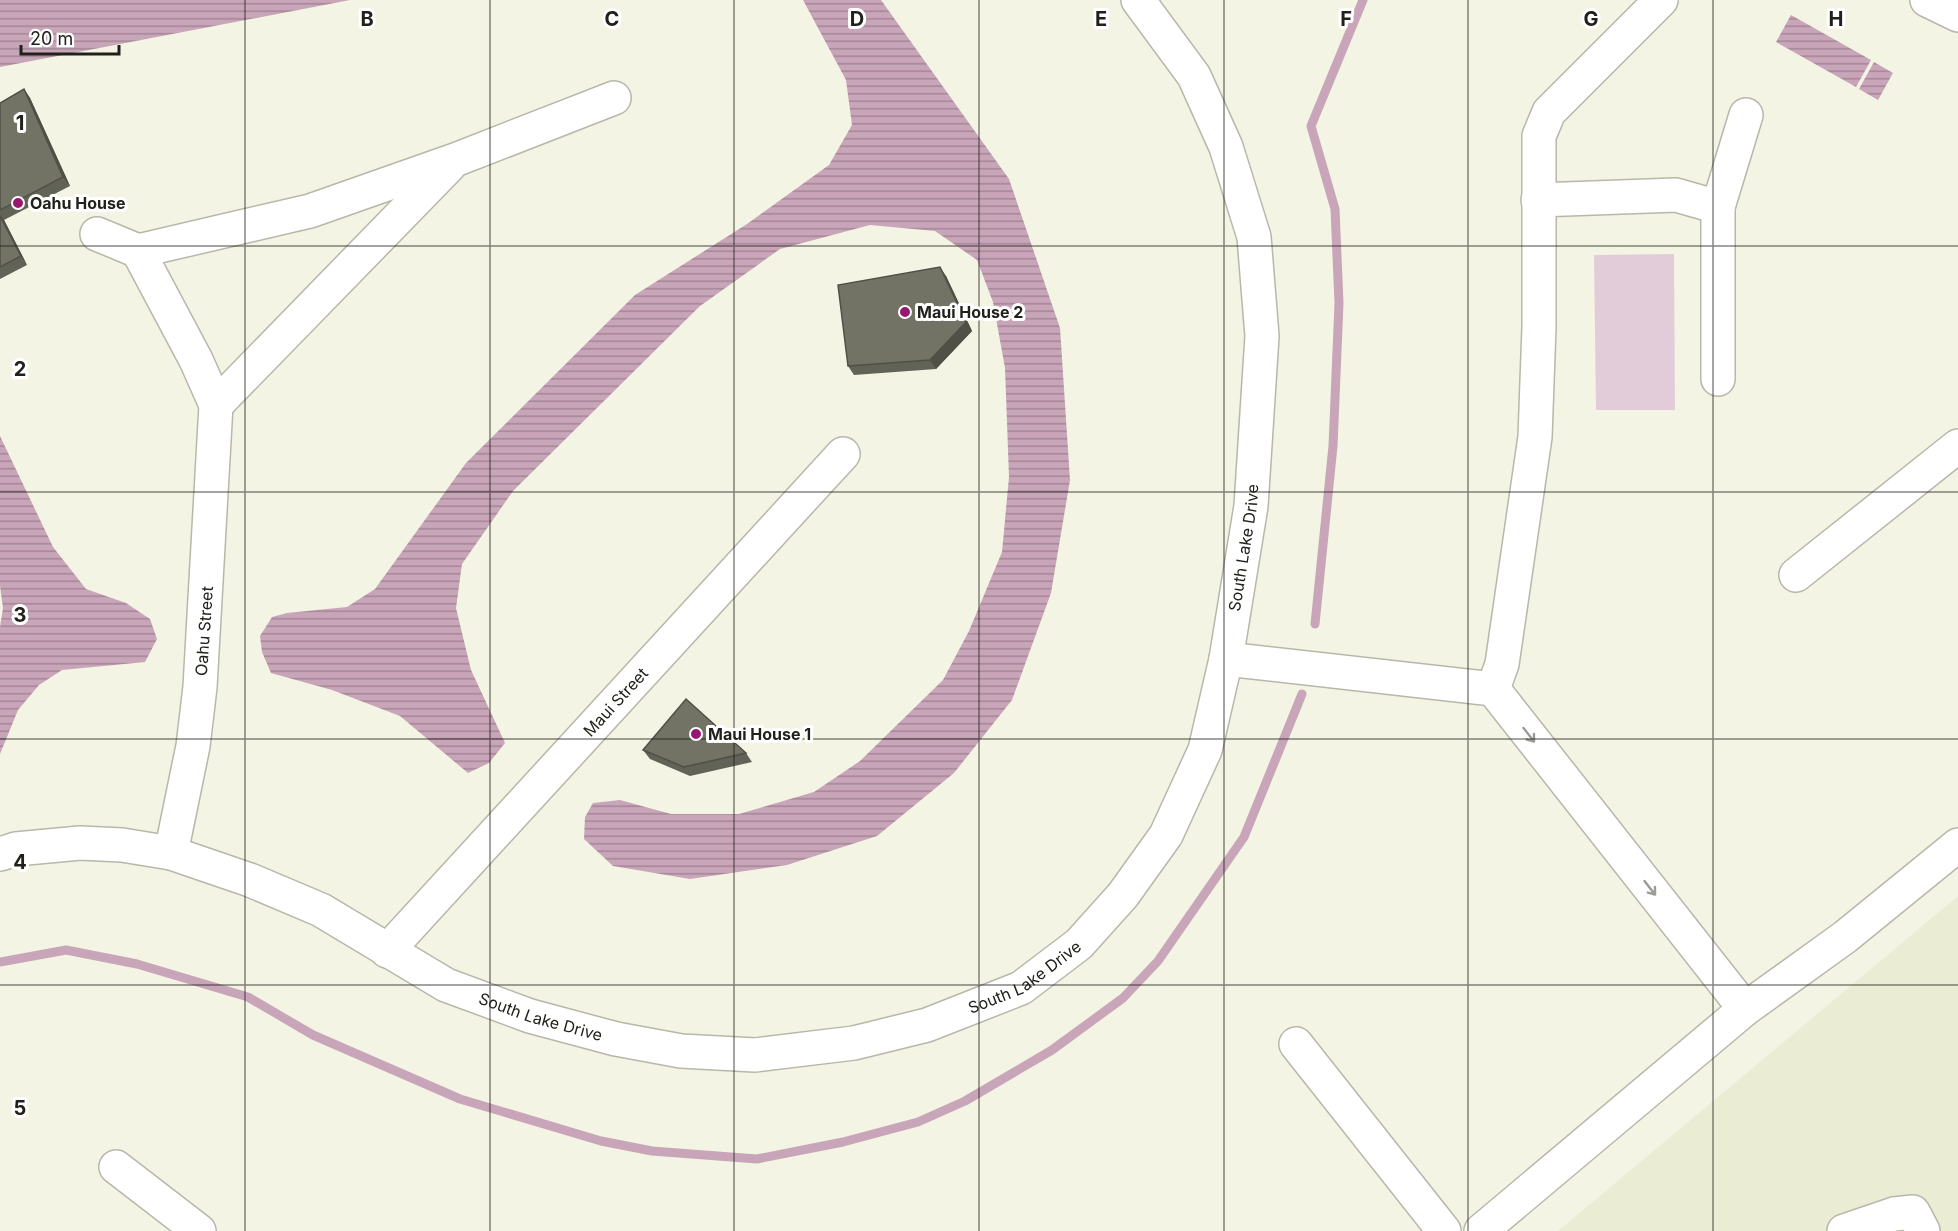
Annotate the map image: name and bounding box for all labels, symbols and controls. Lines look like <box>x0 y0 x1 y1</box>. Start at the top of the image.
text: B <box>360 7 374 31</box>
text: C <box>605 7 619 31</box>
text: D <box>850 7 864 31</box>
text: E <box>1095 7 1107 31</box>
text: F <box>1340 7 1352 31</box>
text: G <box>1583 7 1599 31</box>
text: H <box>1829 7 1843 31</box>
scale bar <box>21 18 118 56</box>
text: 20 m <box>30 28 73 49</box>
text: 1 <box>16 111 24 135</box>
place label: Oahu House <box>30 193 126 213</box>
marker: Oahu House <box>11 196 25 210</box>
place label: Maui House 2 <box>917 302 1023 322</box>
marker: Maui House 2 <box>898 305 912 319</box>
text: 2 <box>14 357 26 381</box>
street label: South Lake Drive <box>1224 483 1262 613</box>
street label: Oahu Street <box>191 586 217 676</box>
text: 3 <box>14 603 26 627</box>
street label: Maui Street <box>579 663 652 741</box>
place label: Maui House 1 <box>708 724 811 744</box>
marker: Maui House 1 <box>689 727 703 741</box>
one-way arrow <box>1522 727 1535 743</box>
text: 4 <box>13 850 27 874</box>
one-way arrow <box>1643 880 1656 896</box>
street label: South Lake Drive <box>965 936 1085 1018</box>
street label: South Lake Drive <box>476 988 605 1045</box>
text: 5 <box>14 1096 26 1120</box>

